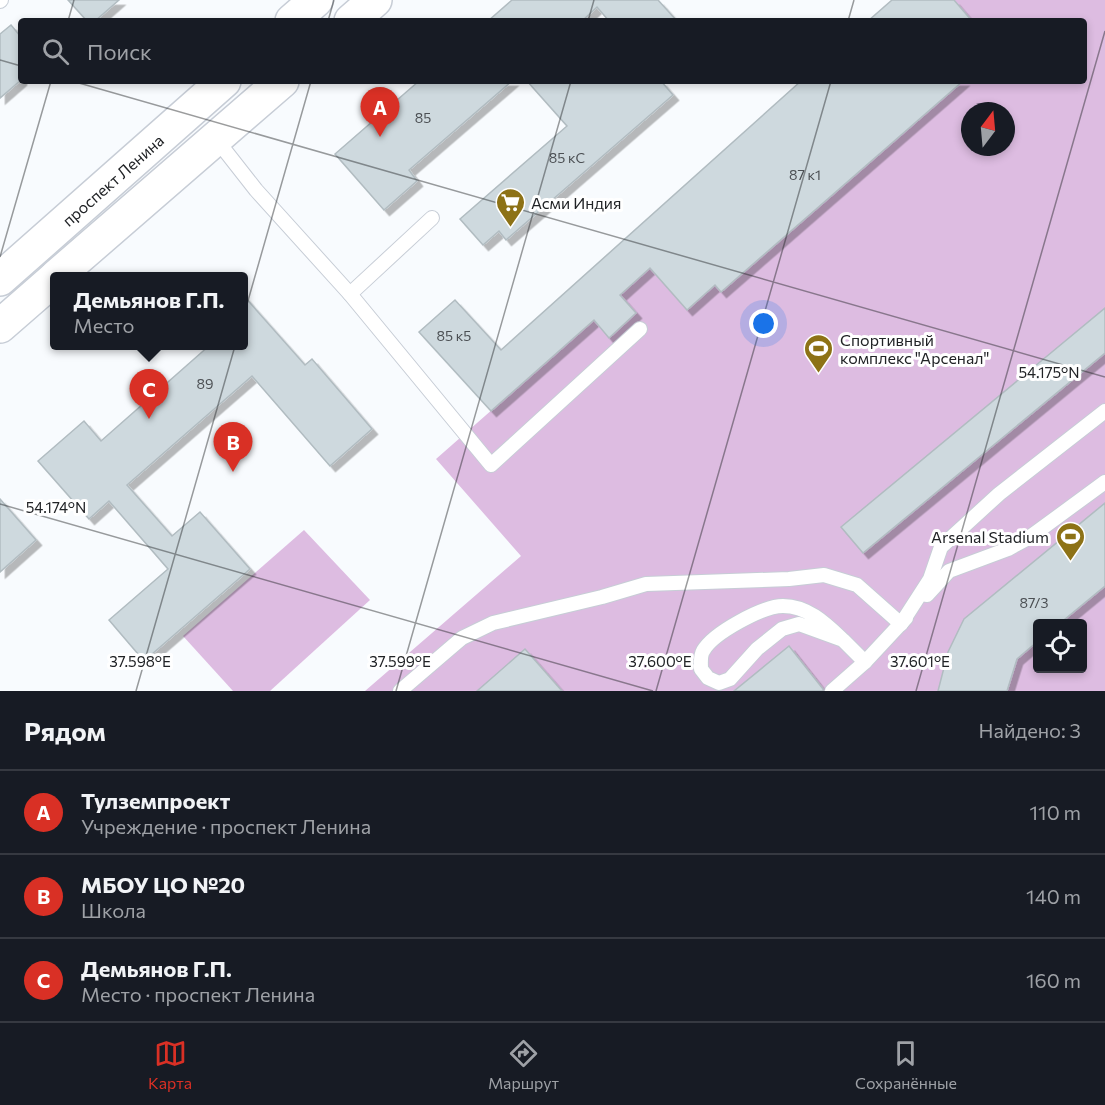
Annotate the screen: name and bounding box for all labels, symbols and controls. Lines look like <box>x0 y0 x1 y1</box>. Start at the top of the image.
search box <box>18 18 1087 84</box>
icon: search <box>39 35 72 68</box>
text: Поиск <box>87 38 152 65</box>
pin: A <box>360 88 400 137</box>
north arrow <box>961 102 1015 156</box>
house number: 85 <box>415 109 431 126</box>
street label: проспект Ленина <box>58 130 167 229</box>
house number: 85 кС <box>549 149 585 166</box>
house number: 87 к1 <box>789 166 821 183</box>
supermarket icon: Асми Индия <box>494 186 526 228</box>
place label: Асми Индия <box>531 193 621 212</box>
popup <box>50 272 248 350</box>
text: Демьянов Г.П. <box>74 286 224 313</box>
your location <box>749 309 778 338</box>
text: Место <box>74 313 134 337</box>
house number: 85 к5 <box>437 327 471 344</box>
place label: Спортивный комплекс "Арсенал" <box>840 330 989 367</box>
sports icon: Спортивный комплекс "Арсенал" <box>803 332 835 374</box>
text: 54.175°N <box>1018 363 1080 381</box>
pin: C <box>130 370 168 419</box>
house number: 89 <box>197 375 214 392</box>
pin: B <box>214 422 252 472</box>
text: 54.174°N <box>26 498 86 516</box>
sports icon: Arsenal Stadium <box>1054 520 1086 562</box>
place label: Arsenal Stadium <box>931 527 1049 546</box>
house number: 87/3 <box>1019 594 1049 611</box>
map controls <box>1033 619 1087 673</box>
button: locate <box>1033 619 1087 673</box>
text: 37.598°E <box>109 652 171 670</box>
text: 37.599°E <box>369 652 431 670</box>
text: 37.600°E <box>628 652 692 670</box>
text: 37.601°E <box>890 652 950 670</box>
text: Рядом <box>24 715 106 746</box>
text: Найдено: 3 <box>979 718 1081 742</box>
text: Тулземпроект <box>81 787 230 814</box>
text: A <box>36 800 51 824</box>
text: 110 m <box>1030 800 1081 824</box>
text: Учреждение · проспект Ленина <box>81 814 371 838</box>
text: МБОУ ЦО №20 <box>81 871 245 898</box>
text: B <box>37 884 50 908</box>
text: 140 m <box>1026 884 1081 908</box>
text: Школа <box>81 898 146 922</box>
text: Демьянов Г.П. <box>81 955 232 982</box>
text: C <box>37 968 50 992</box>
text: 160 m <box>1026 968 1081 992</box>
text: Место · проспект Ленина <box>81 982 315 1006</box>
tab: Карта <box>148 1037 192 1092</box>
tab: Маршрут <box>488 1037 559 1092</box>
tab: Сохранённые <box>855 1037 957 1092</box>

